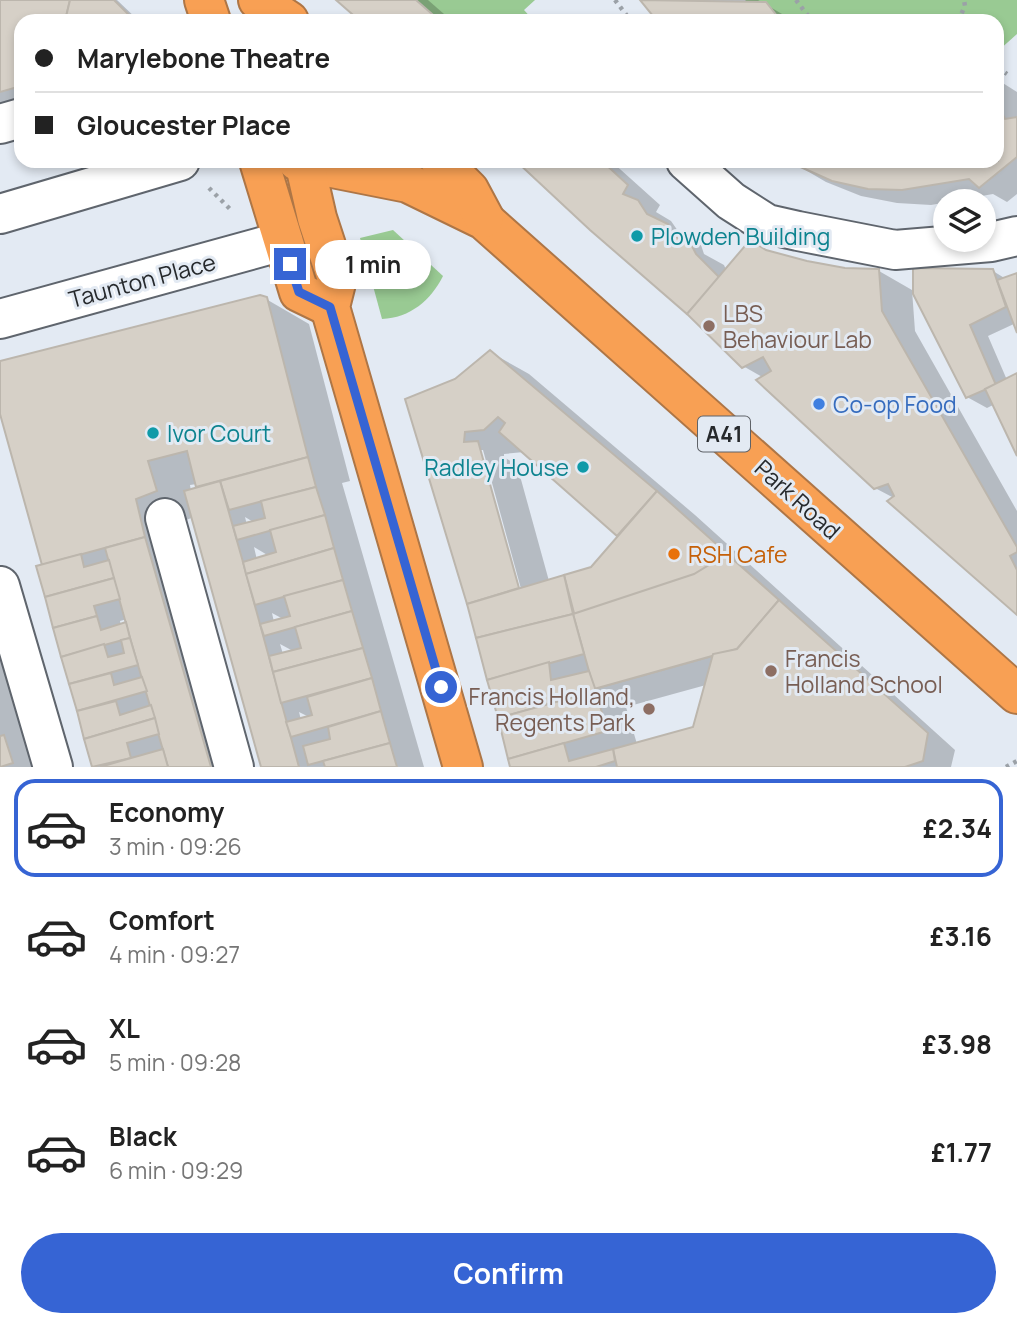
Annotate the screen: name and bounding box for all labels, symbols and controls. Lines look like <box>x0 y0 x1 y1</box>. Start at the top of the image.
text: Marylebone Theatre <box>77 40 330 76</box>
text: Gloucester Place <box>77 107 291 143</box>
map controls <box>933 189 996 252</box>
button: layers <box>933 189 996 252</box>
place label: Plowden Building <box>651 220 830 252</box>
marker: Plowden Building <box>629 228 645 244</box>
callout: 1 min <box>314 240 430 288</box>
street label: Taunton Place <box>65 245 219 315</box>
route end <box>274 248 306 280</box>
text: 1 min <box>345 248 401 280</box>
place label: LBS Behaviour Lab <box>723 297 872 355</box>
marker: LBS Behaviour Lab <box>701 318 717 334</box>
place label: Co-op Food <box>833 388 957 420</box>
marker: Co-op Food <box>811 396 827 412</box>
road number: A41 <box>698 416 750 452</box>
place label: Ivor Court <box>167 417 271 449</box>
marker: Ivor Court <box>145 425 161 441</box>
place label: Radley House <box>424 451 569 483</box>
street label: Park Road <box>748 452 848 546</box>
marker: Radley House <box>575 459 591 475</box>
place label: RSH Cafe <box>688 538 787 570</box>
marker: RSH Cafe <box>666 546 682 562</box>
place label: Francis Holland School <box>785 642 943 700</box>
marker: Francis Holland School <box>763 663 779 679</box>
route start <box>425 671 457 703</box>
place label: Francis Holland, Regents Park <box>469 680 636 738</box>
marker: Francis Holland, Regents Park <box>641 701 657 717</box>
text: Economy <box>109 794 224 830</box>
icon: car <box>25 797 88 860</box>
text: £2.34 <box>923 810 992 846</box>
text: 3 min · 09:26 <box>109 830 242 862</box>
text: Comfort <box>109 902 215 938</box>
icon: car <box>25 905 88 968</box>
text: £3.16 <box>930 918 992 954</box>
text: 4 min · 09:27 <box>109 938 240 970</box>
text: XL <box>109 1010 140 1046</box>
icon: car <box>25 1013 88 1076</box>
text: £3.98 <box>922 1026 992 1062</box>
text: 5 min · 09:28 <box>109 1046 241 1078</box>
text: Black <box>109 1118 177 1154</box>
icon: car <box>25 1121 88 1184</box>
text: £1.77 <box>931 1134 992 1170</box>
text: 6 min · 09:29 <box>109 1154 243 1186</box>
button: Confirm <box>21 1233 996 1313</box>

